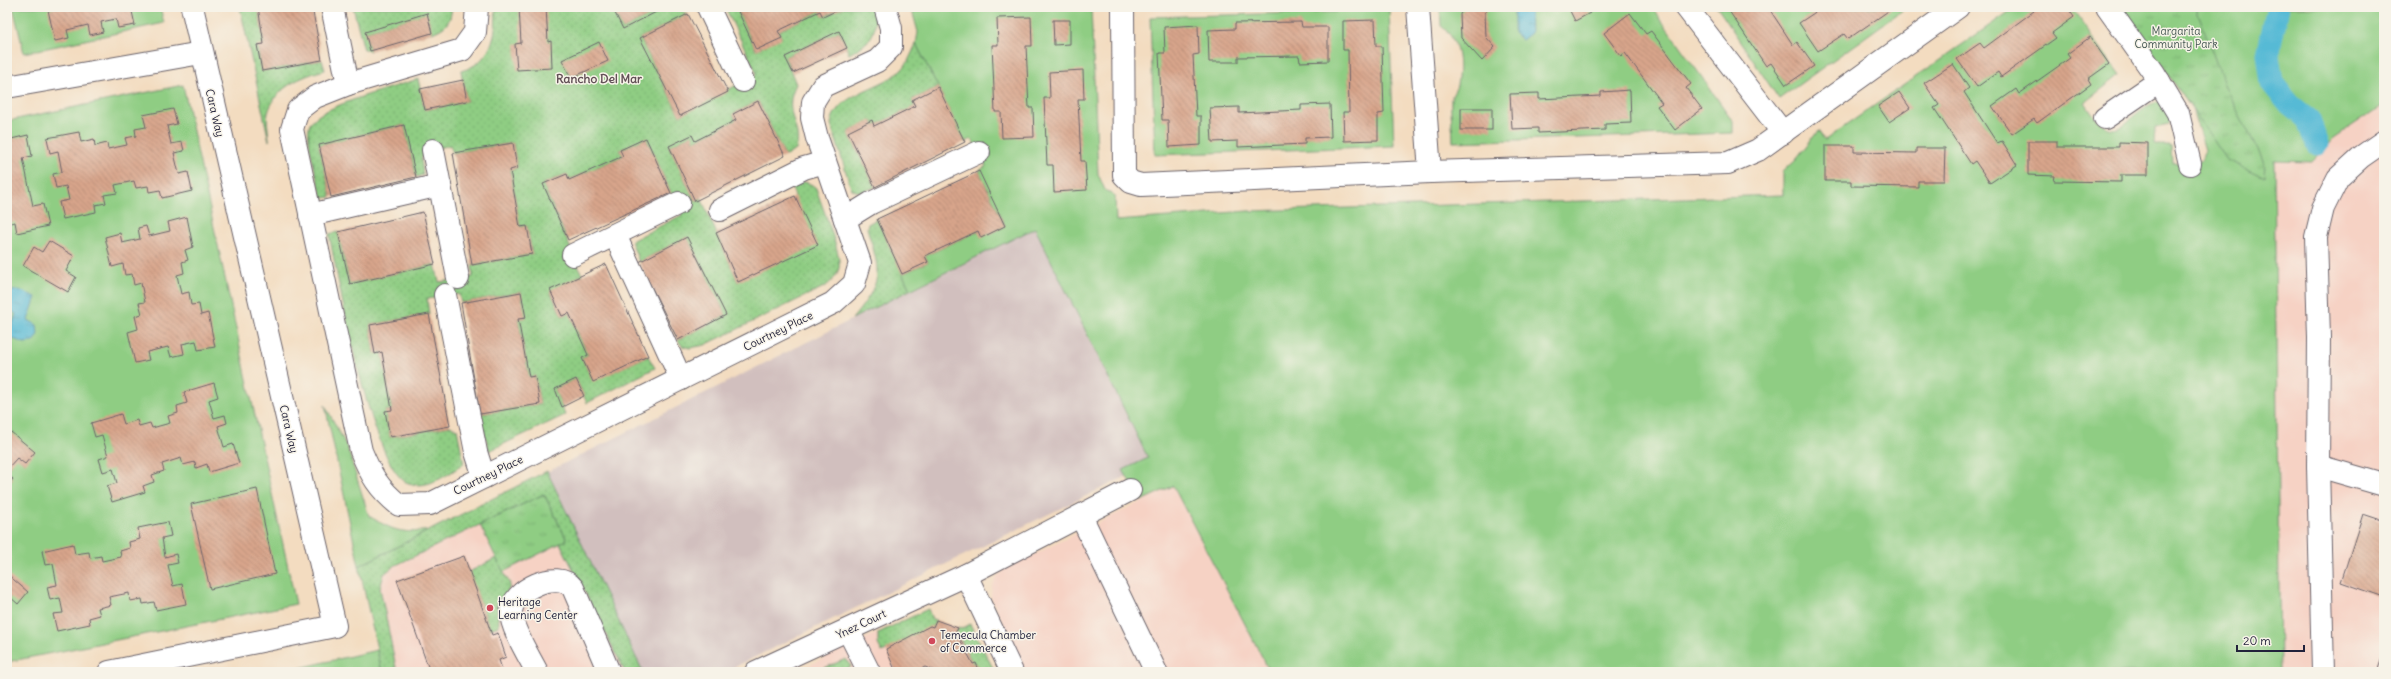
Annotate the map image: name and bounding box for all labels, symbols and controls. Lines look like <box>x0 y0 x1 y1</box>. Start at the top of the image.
park label: Margarita Community Park <box>2134 24 2218 51</box>
district label: Rancho Del Mar <box>556 71 642 86</box>
street label: Cara Way <box>203 88 227 138</box>
street label: Courtney Place <box>741 308 815 354</box>
street label: Cara Way <box>277 404 301 454</box>
street label: Courtney Place <box>451 452 525 498</box>
place label: Heritage Learning Center <box>498 595 578 622</box>
marker: Heritage Learning Center <box>485 603 495 613</box>
street label: Ynez Court <box>834 606 889 642</box>
scale bar <box>2237 627 2304 653</box>
place label: Temecula Chamber of Commerce <box>940 628 1036 655</box>
text: 20 m <box>2243 633 2271 648</box>
marker: Temecula Chamber of Commerce <box>927 636 937 646</box>

